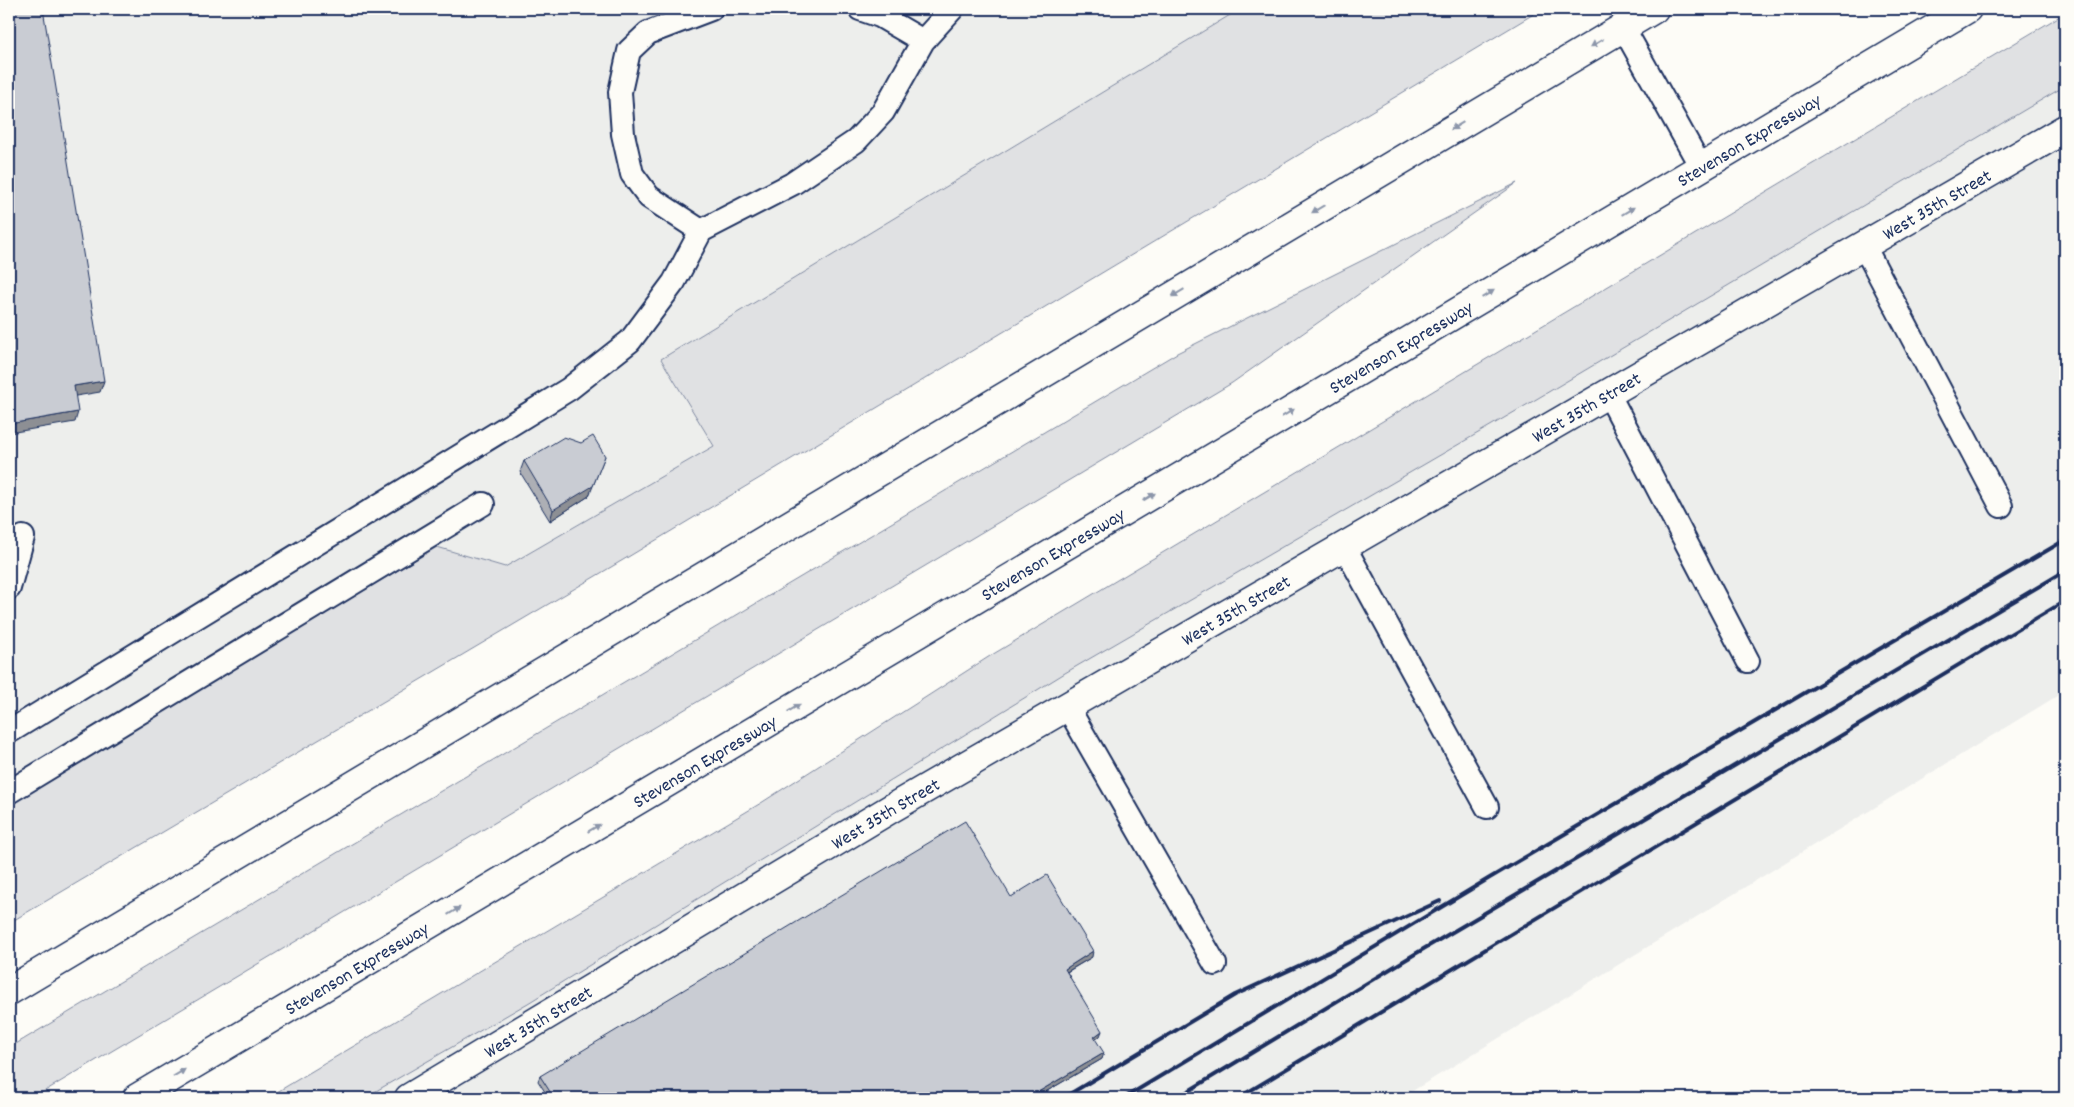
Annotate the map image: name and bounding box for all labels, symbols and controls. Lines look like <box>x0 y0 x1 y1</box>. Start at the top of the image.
one-way arrow <box>1590 38 1603 47</box>
street label: Stevenson Expressway <box>1673 89 1827 196</box>
one-way arrow <box>1450 122 1465 130</box>
street label: West 35th Street <box>1878 164 1998 249</box>
one-way arrow <box>1311 205 1324 214</box>
one-way arrow <box>1621 207 1634 216</box>
one-way arrow <box>1172 288 1185 297</box>
one-way arrow <box>1482 290 1495 299</box>
street label: Stevenson Expressway <box>1325 296 1479 403</box>
street label: West 35th Street <box>1528 367 1647 452</box>
one-way arrow <box>1282 409 1295 418</box>
one-way arrow <box>1142 492 1155 501</box>
street label: Stevenson Expressway <box>977 503 1131 610</box>
street label: West 35th Street <box>1177 570 1297 655</box>
one-way arrow <box>787 704 800 713</box>
street label: Stevenson Expressway <box>629 710 783 817</box>
street label: West 35th Street <box>827 773 946 858</box>
one-way arrow <box>588 823 601 832</box>
one-way arrow <box>448 906 461 915</box>
street label: Stevenson Expressway <box>281 917 435 1024</box>
street label: West 35th Street <box>480 981 599 1067</box>
one-way arrow <box>172 1069 186 1078</box>

